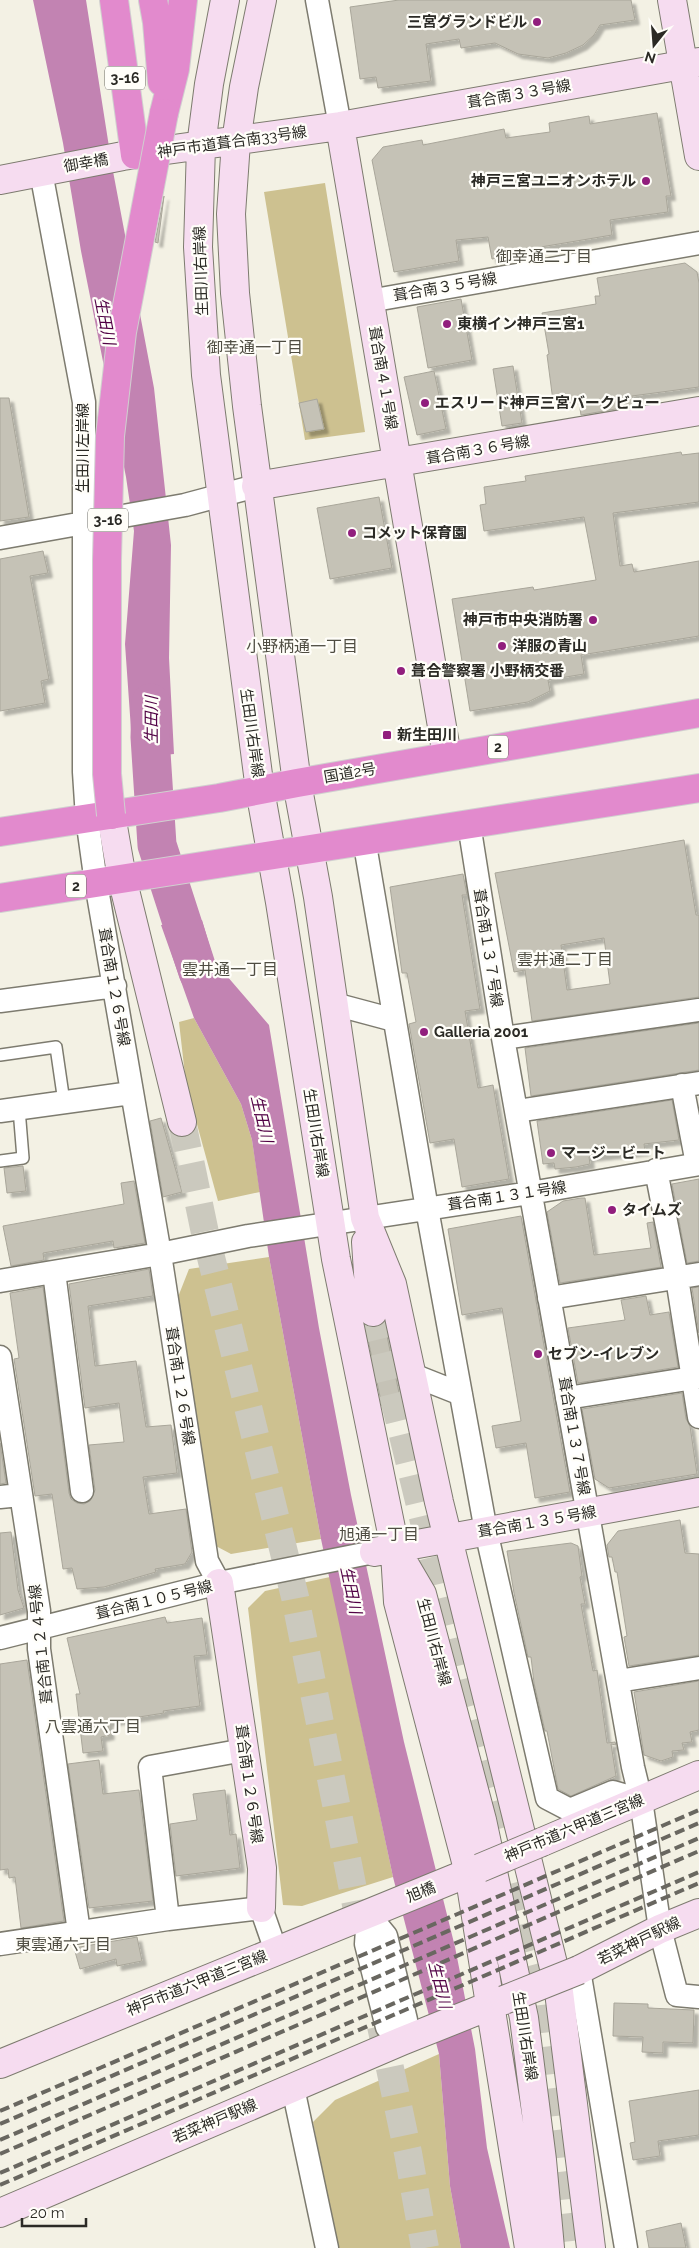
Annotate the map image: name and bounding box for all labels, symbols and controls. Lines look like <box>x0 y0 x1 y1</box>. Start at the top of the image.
place label: 三宮グランドビル <box>407 13 527 31</box>
marker: 三宮グランドビル <box>531 16 543 28</box>
north arrow <box>629 20 679 70</box>
text: N <box>643 48 658 67</box>
road number: 3-16 <box>105 66 145 90</box>
street label: 葺合南３３号線 <box>466 76 572 112</box>
street label: 神戸市道葺合南33号線 <box>156 123 308 161</box>
street label: 御幸橋 <box>62 150 110 176</box>
place label: 神戸三宮ユニオンホテル <box>470 172 636 190</box>
marker: 神戸三宮ユニオンホテル <box>640 175 652 187</box>
street label: 生田川右岸線 <box>190 226 212 316</box>
district label: 御幸通二丁目 <box>496 247 592 266</box>
street label: 葺合南３５号線 <box>392 269 498 305</box>
water label: 生田川 <box>91 296 119 348</box>
place label: 東横イン神戸三宮1 <box>457 315 585 333</box>
marker: 東横イン神戸三宮1 <box>441 318 453 330</box>
street label: 葺合南４１号線 <box>365 325 401 431</box>
district label: 御幸通一丁目 <box>207 338 303 357</box>
place label: エスリード神戸三宮バークビュー <box>435 394 660 412</box>
marker: エスリード神戸三宮バークビュー <box>419 397 431 409</box>
street label: 生田川左岸線 <box>74 403 92 493</box>
street label: 葺合南３６号線 <box>425 432 531 468</box>
road number: 3-16 <box>88 508 128 532</box>
place label: コメット保育園 <box>362 524 467 542</box>
marker: コメット保育園 <box>346 527 358 539</box>
place label: 神戸市中央消防署 <box>462 611 583 629</box>
marker: 神戸市中央消防署 <box>587 614 599 626</box>
district label: 小野柄通一丁目 <box>246 637 358 656</box>
place label: 洋服の青山 <box>512 637 587 655</box>
marker: 洋服の青山 <box>496 640 508 652</box>
place label: 葺合警察署 小野柄交番 <box>411 662 565 680</box>
marker: 葺合警察署 小野柄交番 <box>395 665 407 677</box>
street label: 生田川右岸線 <box>237 687 267 779</box>
water label: 生田川 <box>142 694 161 744</box>
place label: 新生田川 <box>397 726 457 744</box>
marker: 新生田川 <box>381 729 393 741</box>
road number: 2 <box>488 736 508 759</box>
street label: 国道2号 <box>322 760 378 786</box>
road number: 2 <box>66 874 86 898</box>
street label: 葺合南１３７号線 <box>470 887 506 1009</box>
street label: 葺合南１２６号線 <box>95 926 133 1048</box>
district label: 雲井通二丁目 <box>517 950 613 969</box>
district label: 雲井通一丁目 <box>182 960 278 979</box>
place label: Galleria 2001 <box>434 1023 529 1041</box>
marker: Galleria 2001 <box>418 1026 430 1038</box>
street label: 生田川右岸線 <box>300 1087 332 1179</box>
water label: 生田川 <box>247 1093 277 1146</box>
place label: マージービート <box>561 1144 666 1162</box>
marker: マージービート <box>545 1147 557 1159</box>
street label: 葺合南１３１号線 <box>446 1178 568 1214</box>
place label: タイムズ <box>622 1201 682 1219</box>
marker: タイムズ <box>606 1204 618 1216</box>
street label: 葺合南１２６号線 <box>162 1325 198 1447</box>
place label: セブン-イレブン <box>548 1345 659 1363</box>
marker: セブン-イレブン <box>532 1348 544 1360</box>
street label: 葺合南１３７号線 <box>555 1375 593 1497</box>
street label: 葺合南１３５号線 <box>476 1503 598 1541</box>
district label: 旭通一丁目 <box>339 1525 419 1544</box>
water label: 生田川 <box>337 1565 366 1617</box>
street label: 葺合南１０５号線 <box>94 1577 214 1623</box>
street label: 葺合南１２４号線 <box>26 1583 56 1705</box>
street label: 生田川右岸線 <box>414 1596 454 1688</box>
district label: 八雲通六丁目 <box>45 1717 141 1736</box>
street label: 葺合南１２６号線 <box>232 1723 266 1845</box>
street label: 神戸市道六甲道三宮線 <box>501 1790 647 1866</box>
street label: 旭橋 <box>404 1878 438 1906</box>
street label: 若菜神戸駅線 <box>595 1913 683 1969</box>
district label: 東雲通六丁目 <box>15 1935 111 1954</box>
street label: 神戸市道六甲道三宮線 <box>124 1947 270 2019</box>
water label: 生田川 <box>425 1959 456 2013</box>
street label: 生田川右岸線 <box>509 1990 541 2082</box>
street label: 若菜神戸駅線 <box>170 2095 260 2147</box>
scale bar <box>22 2196 86 2228</box>
text: 20 m <box>30 2204 65 2222</box>

